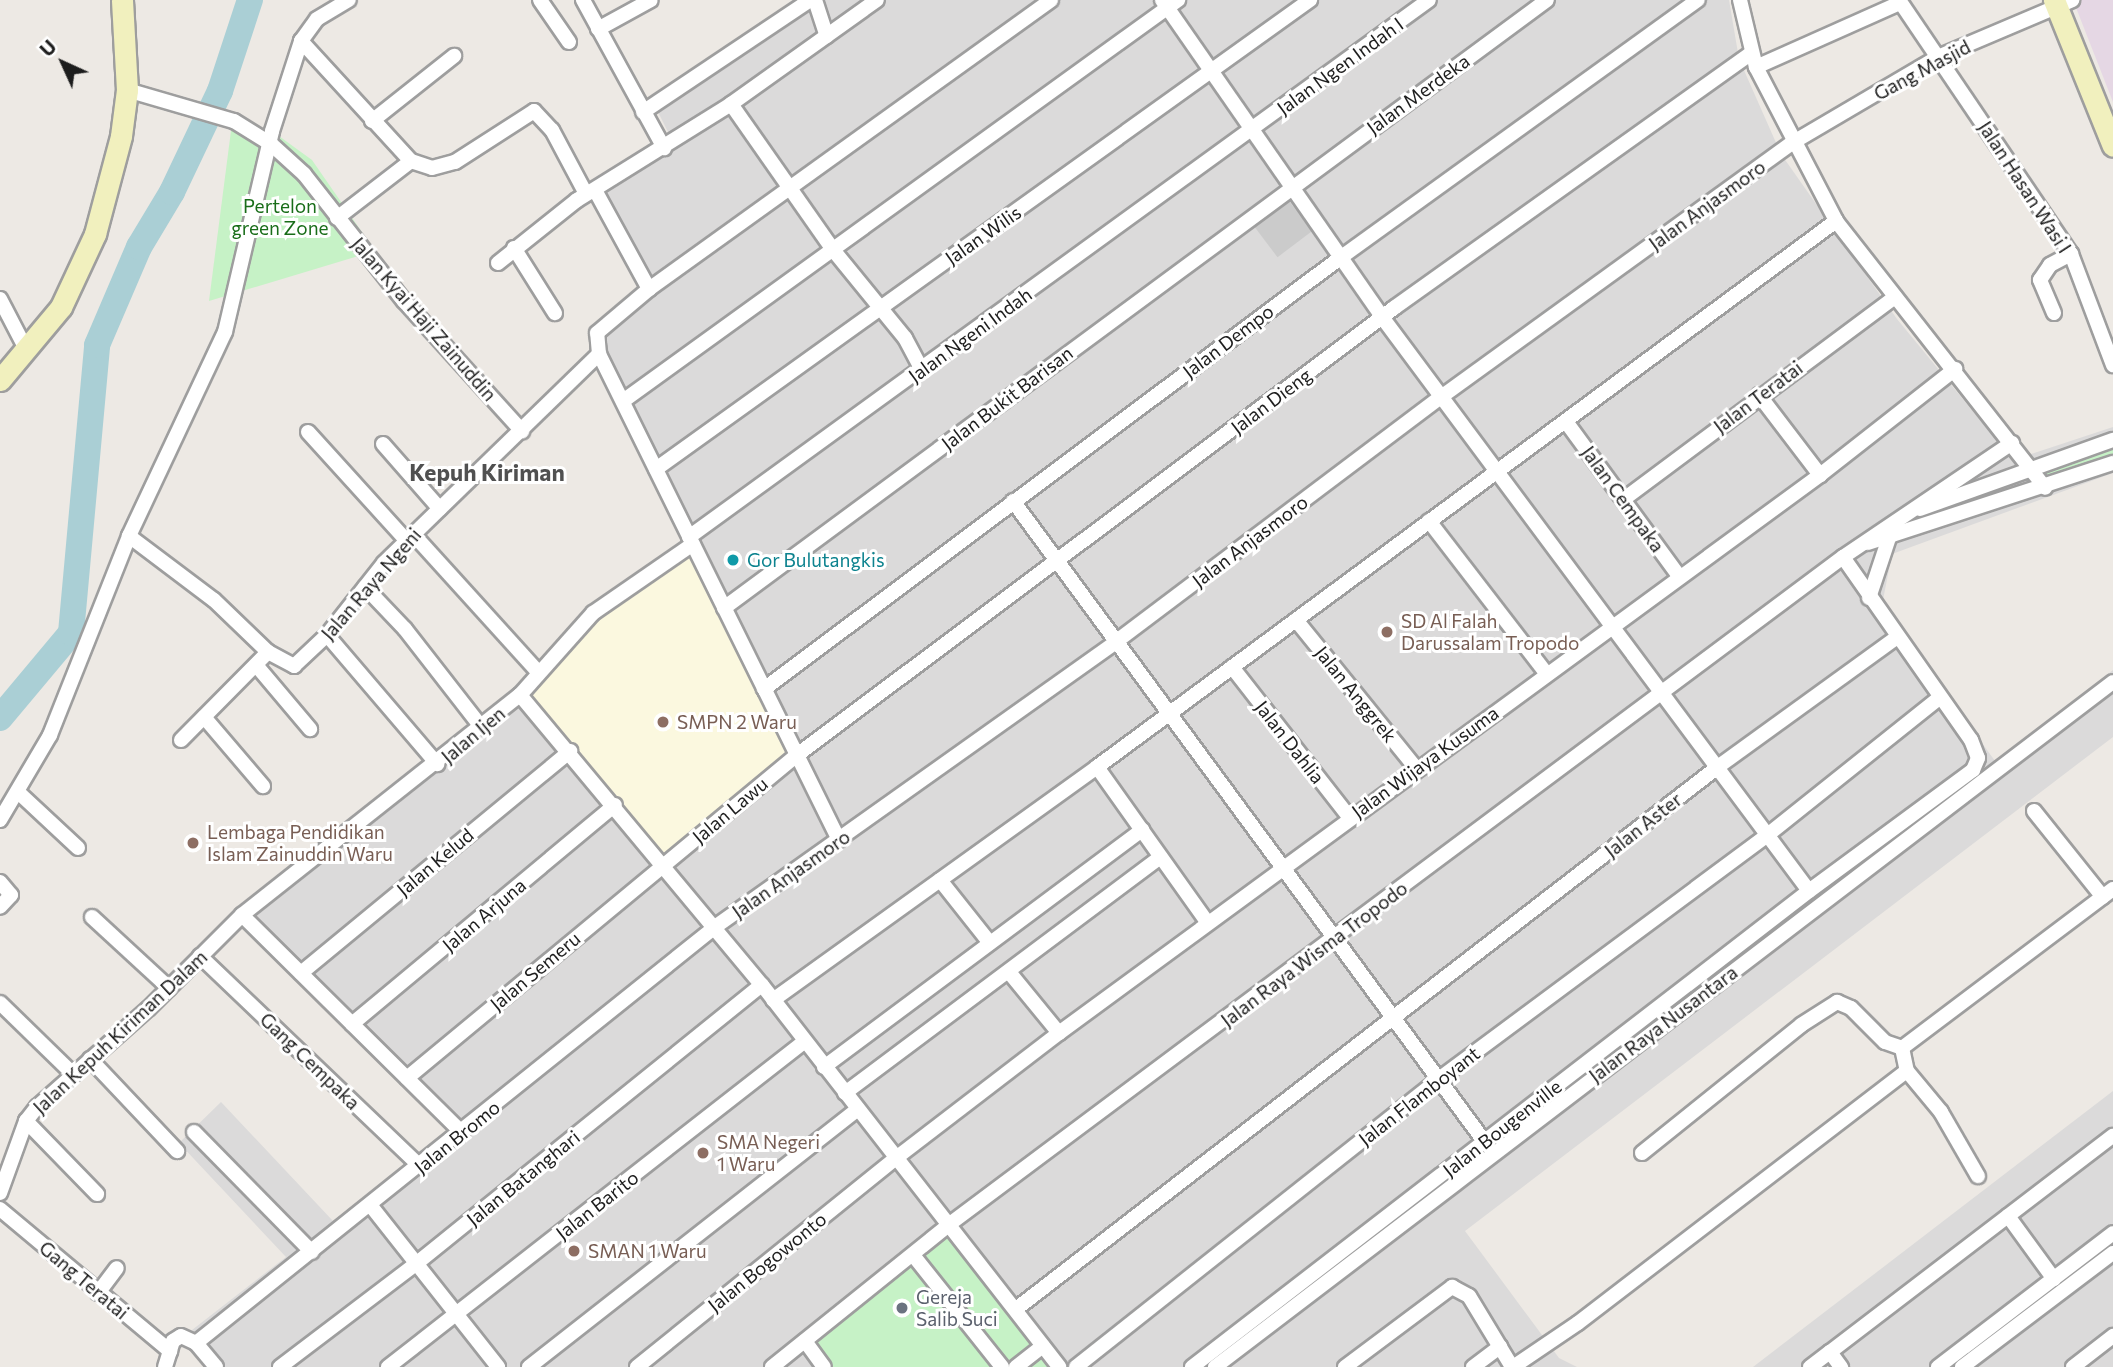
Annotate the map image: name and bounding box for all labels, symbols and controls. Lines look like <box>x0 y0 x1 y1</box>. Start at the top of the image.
street label: Jalan Ngen Indah I <box>1272 12 1408 120</box>
north arrow <box>28 28 98 98</box>
text: U <box>35 35 61 61</box>
street label: Gang Masjid <box>1870 35 1974 105</box>
street label: Jalan Merdeka <box>1362 49 1474 139</box>
street label: Jalan Hasan Wasi I <box>1974 117 2076 257</box>
street label: Jalan Anjasmoro <box>1644 155 1770 255</box>
park label: Pertelon green Zone <box>231 195 329 239</box>
street label: Jalan Wilis <box>941 201 1025 269</box>
street label: Jalan Kyai Haji Zainuddin <box>347 233 501 405</box>
street label: Jalan Ngeni Indah <box>904 283 1036 387</box>
street label: Jalan Dempo <box>1178 299 1278 383</box>
street label: Jalan Bukit Barisan <box>937 341 1077 455</box>
street label: Jalan Teratai <box>1709 356 1807 438</box>
street label: Jalan Dieng <box>1226 363 1316 439</box>
street label: Jalan Cempaka <box>1577 441 1669 557</box>
district label: Kepuh Kiriman <box>409 458 565 486</box>
street label: Jalan Anjasmoro <box>1188 490 1312 592</box>
street label: Jalan Raya Ngeni <box>316 523 426 645</box>
place label: Gor Bulutangkis <box>747 549 885 571</box>
marker: Gor Bulutangkis <box>725 552 741 568</box>
place label: SD Al Falah Darussalam Tropodo <box>1401 610 1579 654</box>
marker: SD Al Falah Darussalam Tropodo <box>1379 624 1395 640</box>
street label: Jalan Anggrek <box>1310 641 1402 747</box>
street label: Jalan Dahlia <box>1250 696 1330 788</box>
street label: Jalan Wijaya Kusuma <box>1347 701 1503 823</box>
street label: Jalan Ijen <box>437 702 509 768</box>
place label: SMPN 2 Waru <box>677 711 797 733</box>
marker: SMPN 2 Waru <box>655 714 671 730</box>
street label: Jalan Lawu <box>688 772 772 848</box>
street label: Jalan Aster <box>1600 788 1686 862</box>
place label: Lembaga Pendidikan Islam Zainuddin Waru <box>207 821 393 865</box>
street label: Jalan Kelud <box>392 823 478 901</box>
street label: Jalan Anjasmoro <box>728 825 854 923</box>
marker: Lembaga Pendidikan Islam Zainuddin Waru <box>185 835 201 851</box>
street label: Jalan Arjuna <box>438 874 530 956</box>
street label: Jalan Raya Wisma Tropodo <box>1216 876 1412 1032</box>
street label: Jalan Semeru <box>485 927 585 1015</box>
street label: Jalan Kepuh Kiriman Dalam <box>28 945 212 1119</box>
street label: Jalan Raya Nusantara <box>1584 961 1742 1087</box>
street label: Gang Cempaka <box>255 1008 365 1114</box>
street label: Jalan Flamboyant <box>1354 1042 1484 1150</box>
street label: Jalan Bougenville <box>1438 1075 1566 1181</box>
street label: Jalan Bromo <box>410 1096 504 1178</box>
street label: Jalan Batanghari <box>462 1125 584 1231</box>
place label: SMA Negeri 1 Waru <box>717 1131 820 1175</box>
marker: SMA Negeri 1 Waru <box>695 1145 711 1161</box>
street label: Jalan Barito <box>551 1166 643 1244</box>
street label: Jalan Bogowonto <box>703 1207 831 1317</box>
street label: Gang Teratai <box>35 1236 133 1324</box>
place label: SMAN 1 Waru <box>588 1240 707 1262</box>
marker: SMAN 1 Waru <box>566 1243 582 1259</box>
place label: Gereja Salib Suci <box>916 1286 998 1330</box>
marker: Gereja Salib Suci <box>894 1300 910 1316</box>

